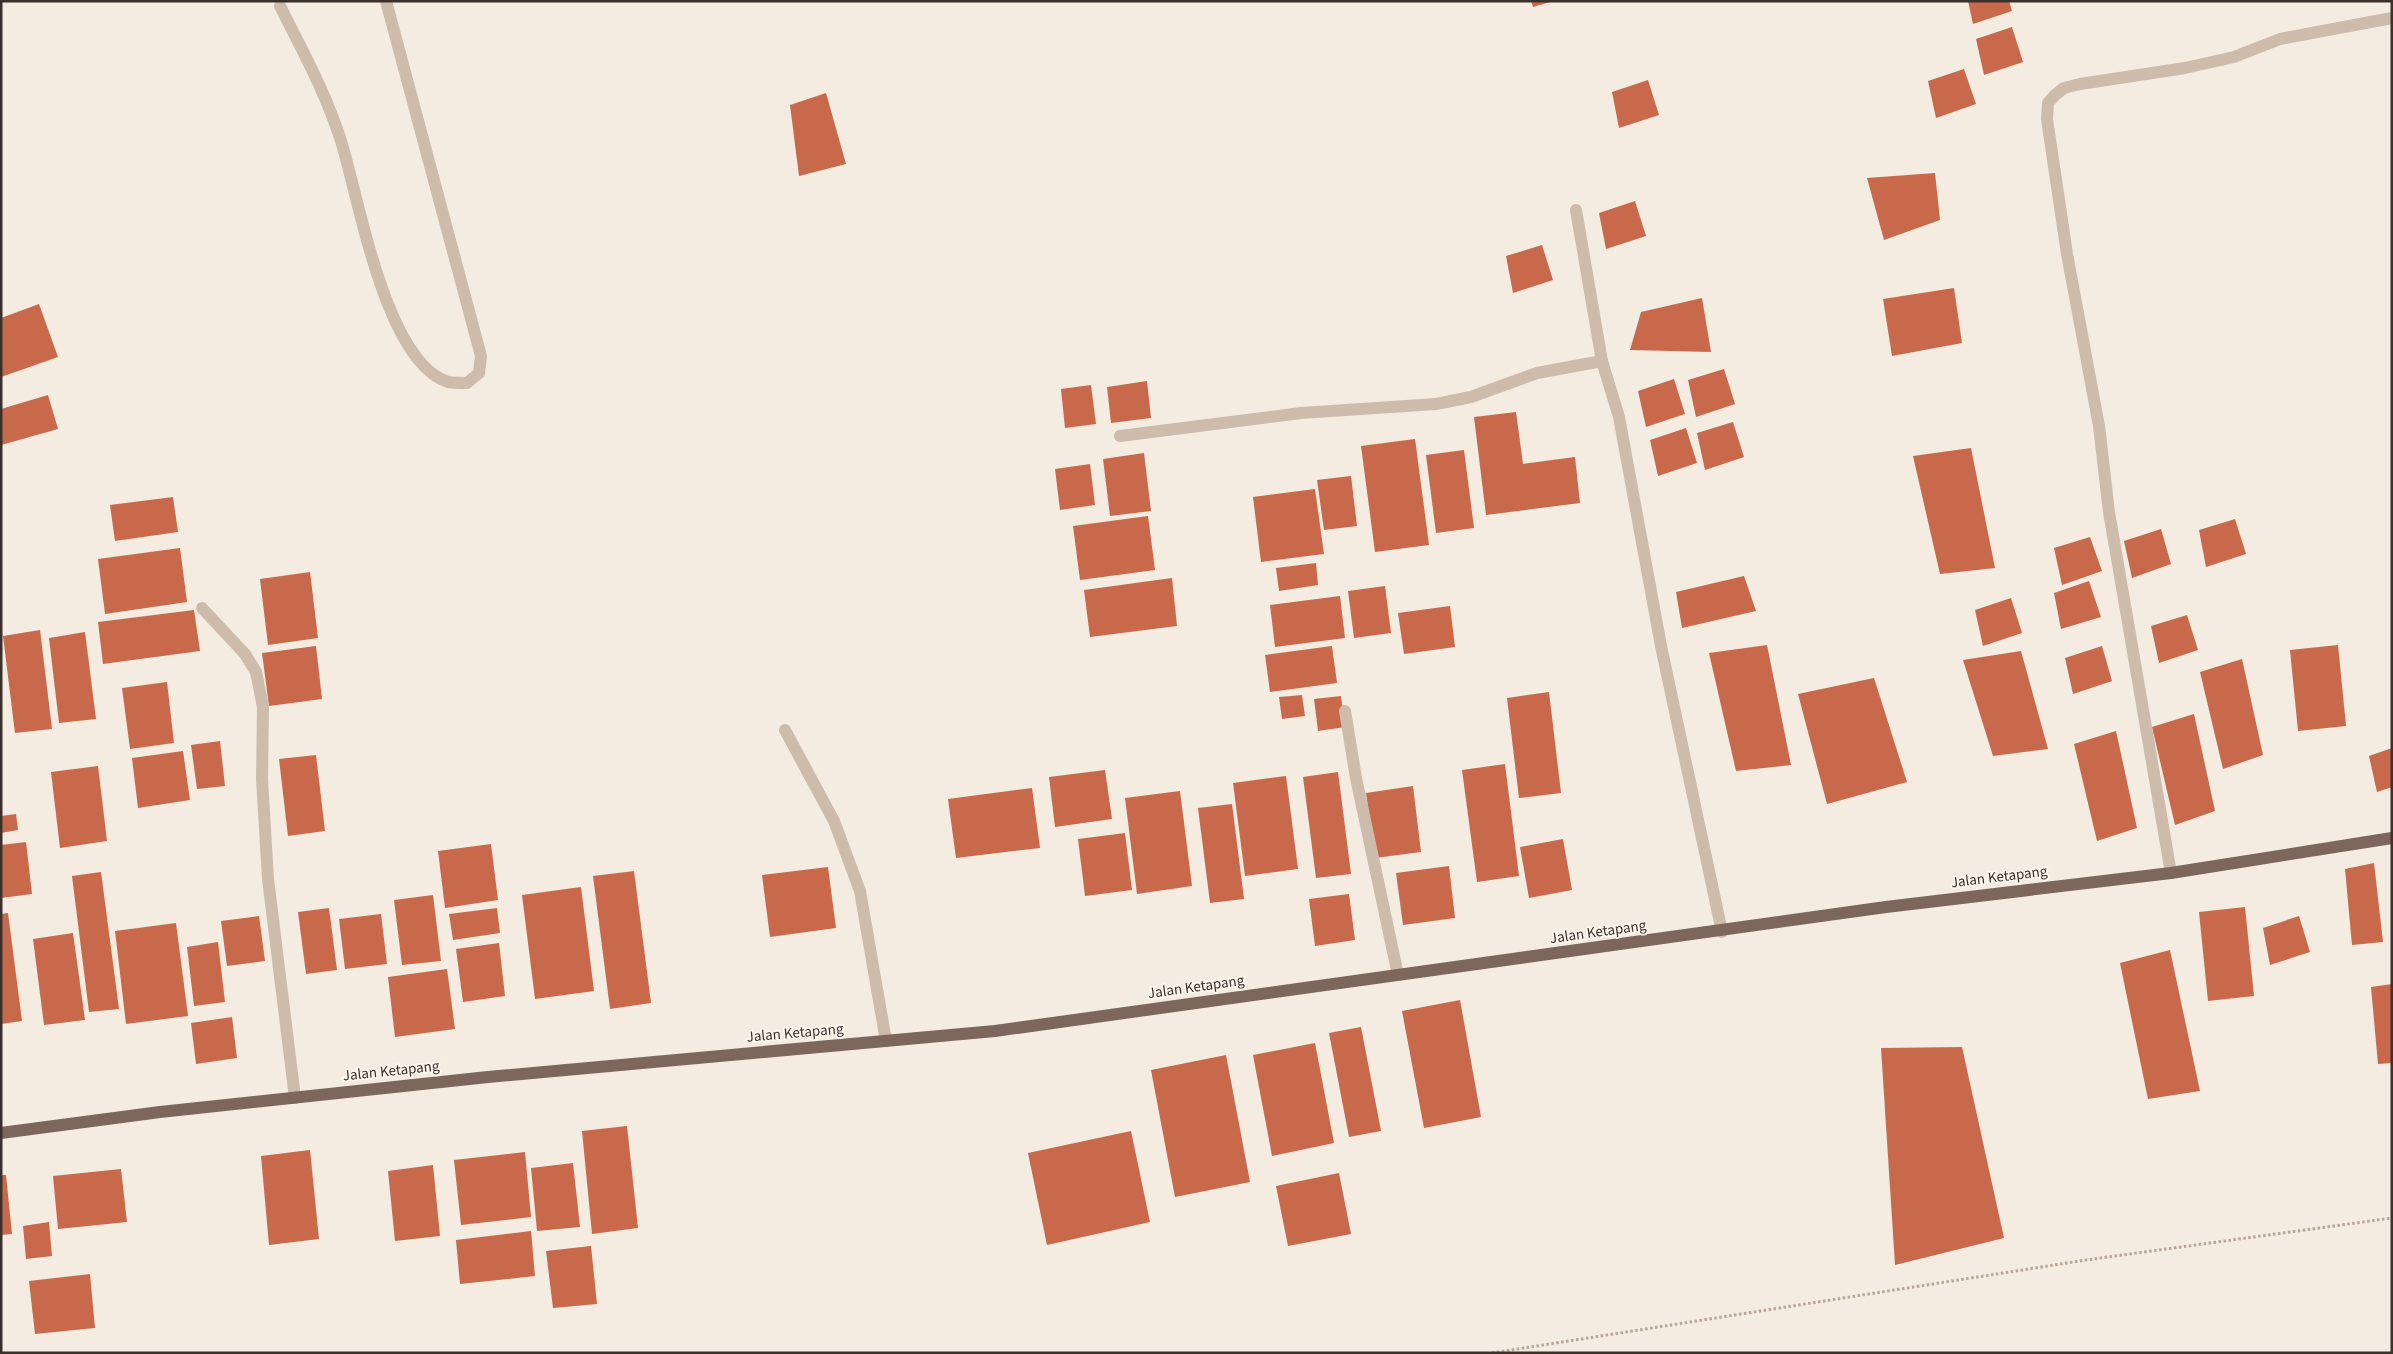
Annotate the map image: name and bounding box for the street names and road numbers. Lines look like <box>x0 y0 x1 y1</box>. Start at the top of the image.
street label: Jalan Ketapang <box>1950 861 2049 893</box>
street label: Jalan Ketapang <box>1549 915 1648 949</box>
street label: Jalan Ketapang <box>1147 970 1246 1004</box>
street label: Jalan Ketapang <box>746 1018 845 1048</box>
street label: Jalan Ketapang <box>342 1055 441 1087</box>

